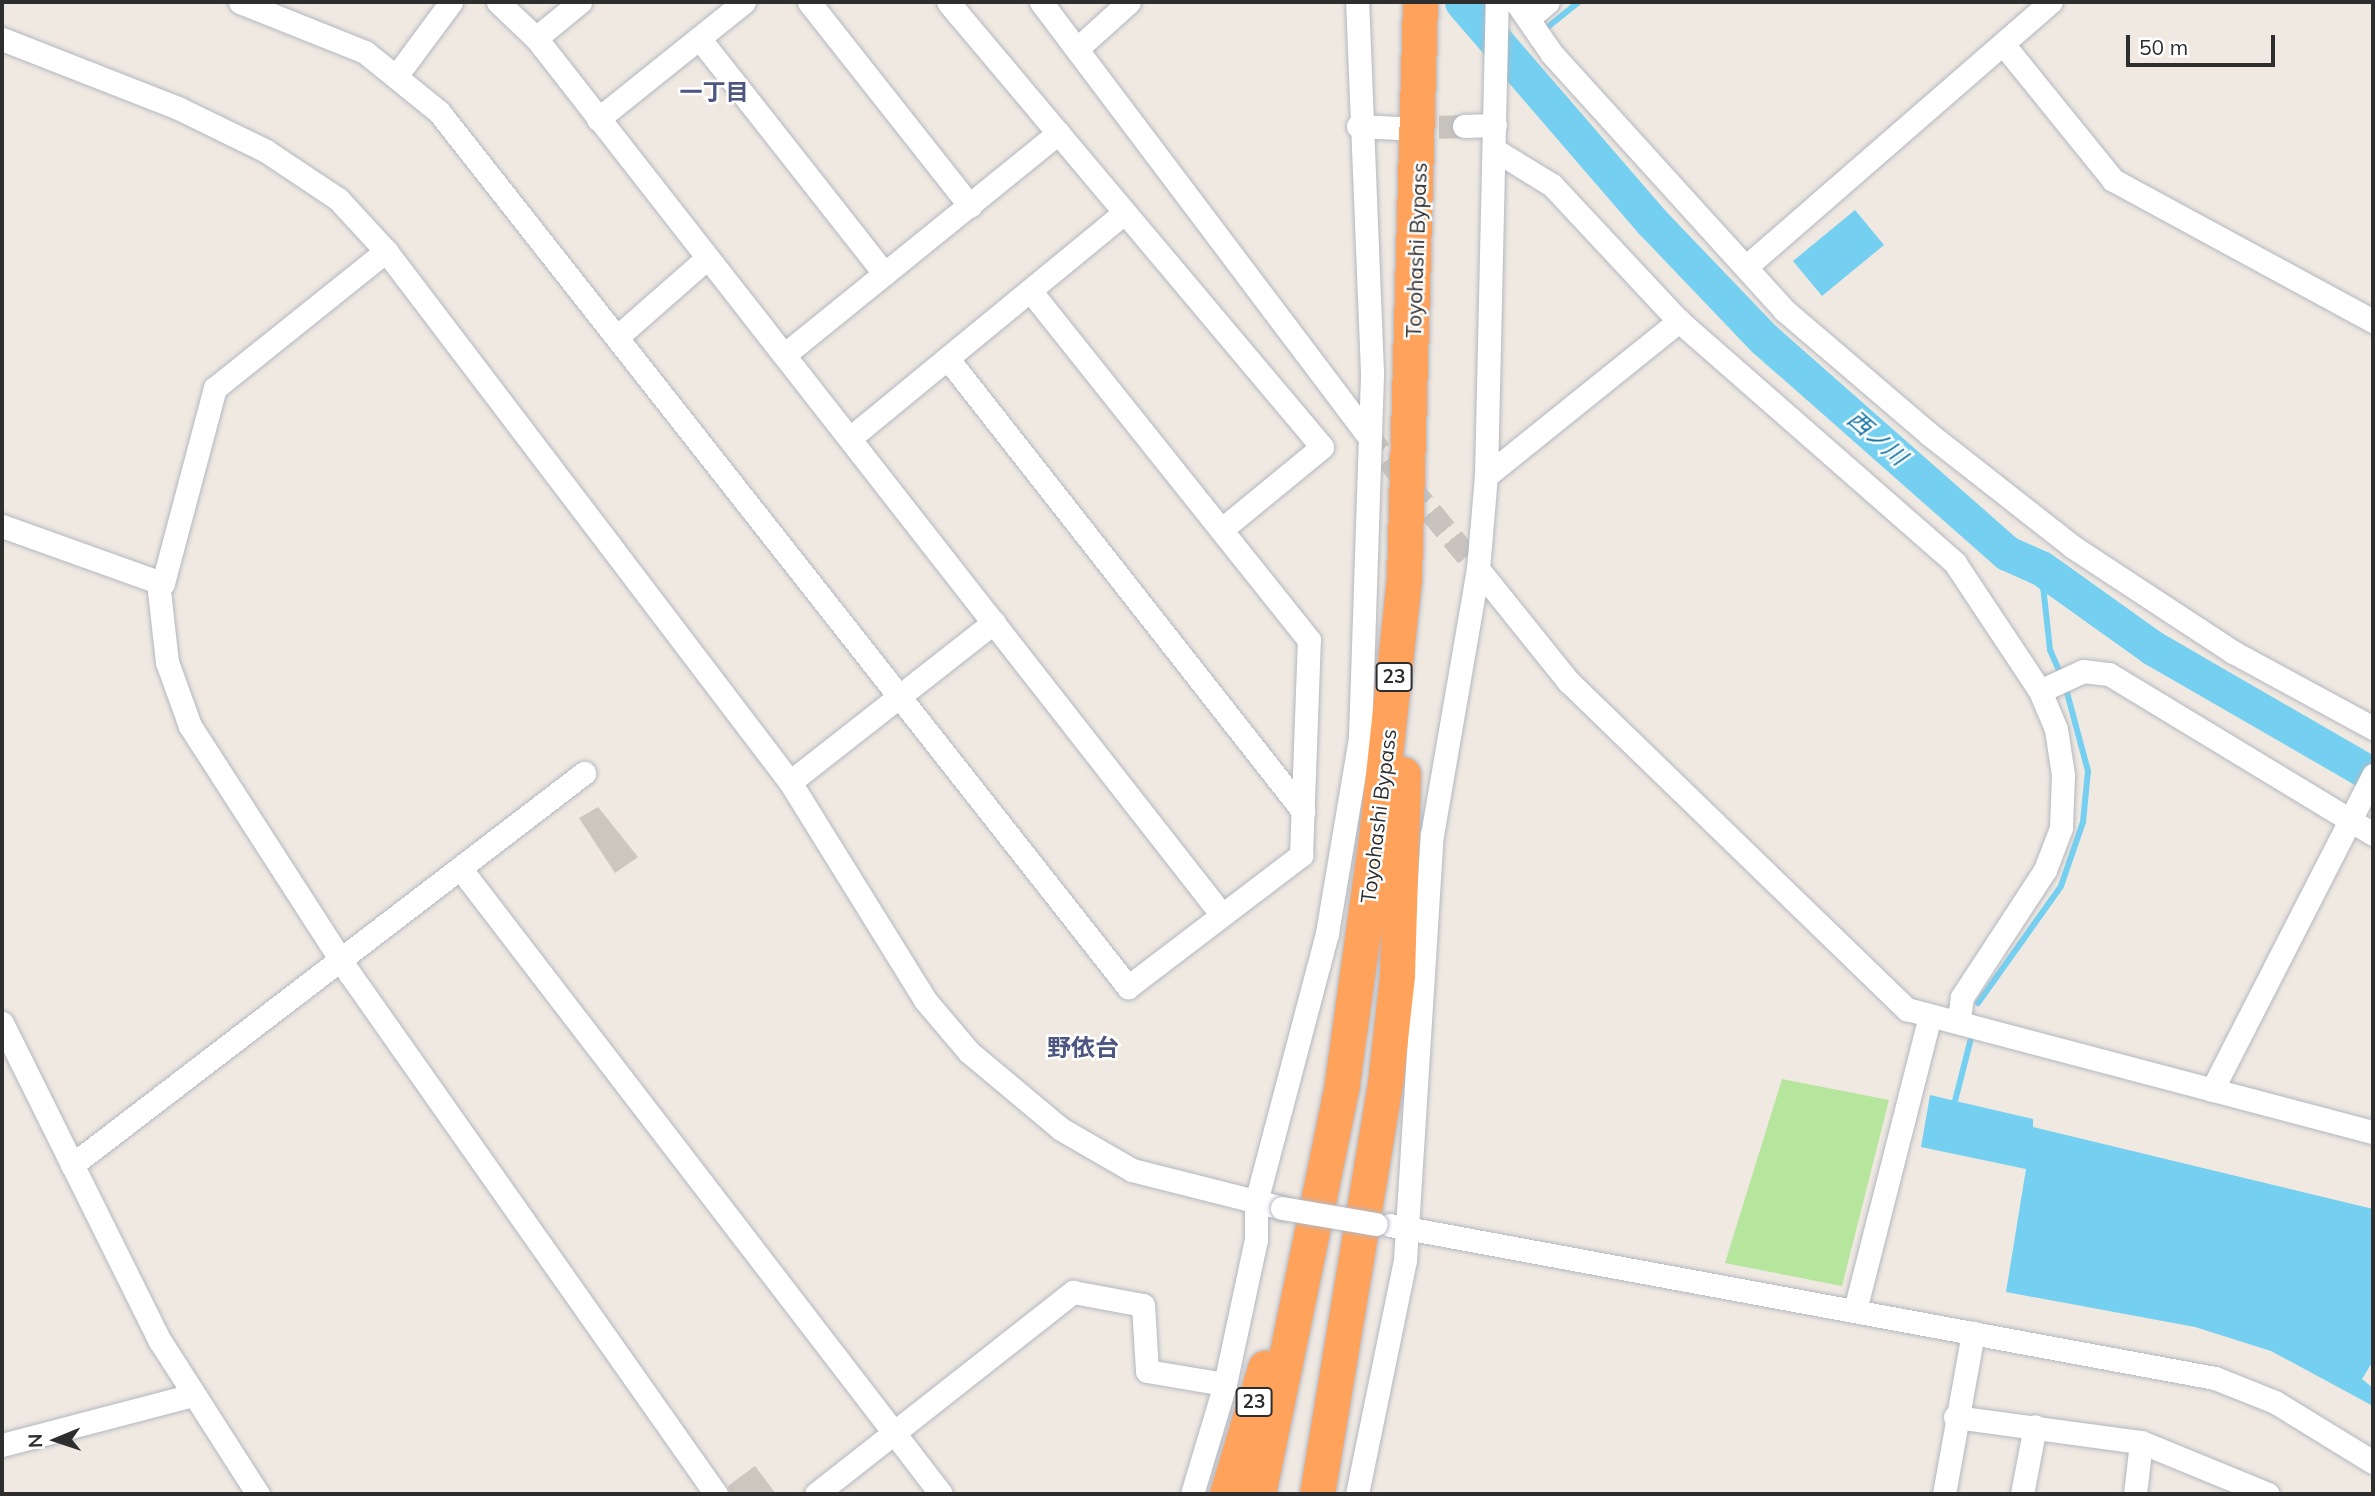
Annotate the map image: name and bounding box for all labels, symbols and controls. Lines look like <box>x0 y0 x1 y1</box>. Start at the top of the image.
scale bar <box>2130 21 2279 65</box>
text: 50 m <box>2139 34 2188 60</box>
district label: 一丁目 <box>680 78 748 106</box>
street label: Toyohashi Bypass <box>1400 162 1432 338</box>
water label: 西ノ川 <box>1842 405 1912 471</box>
road number: 23 <box>1375 662 1413 692</box>
street label: Toyohashi Bypass <box>1355 727 1401 905</box>
district label: 野依台 <box>1047 1034 1119 1062</box>
road number: 23 <box>1235 1386 1273 1418</box>
north arrow <box>21 1405 91 1475</box>
text: N <box>23 1433 47 1448</box>

